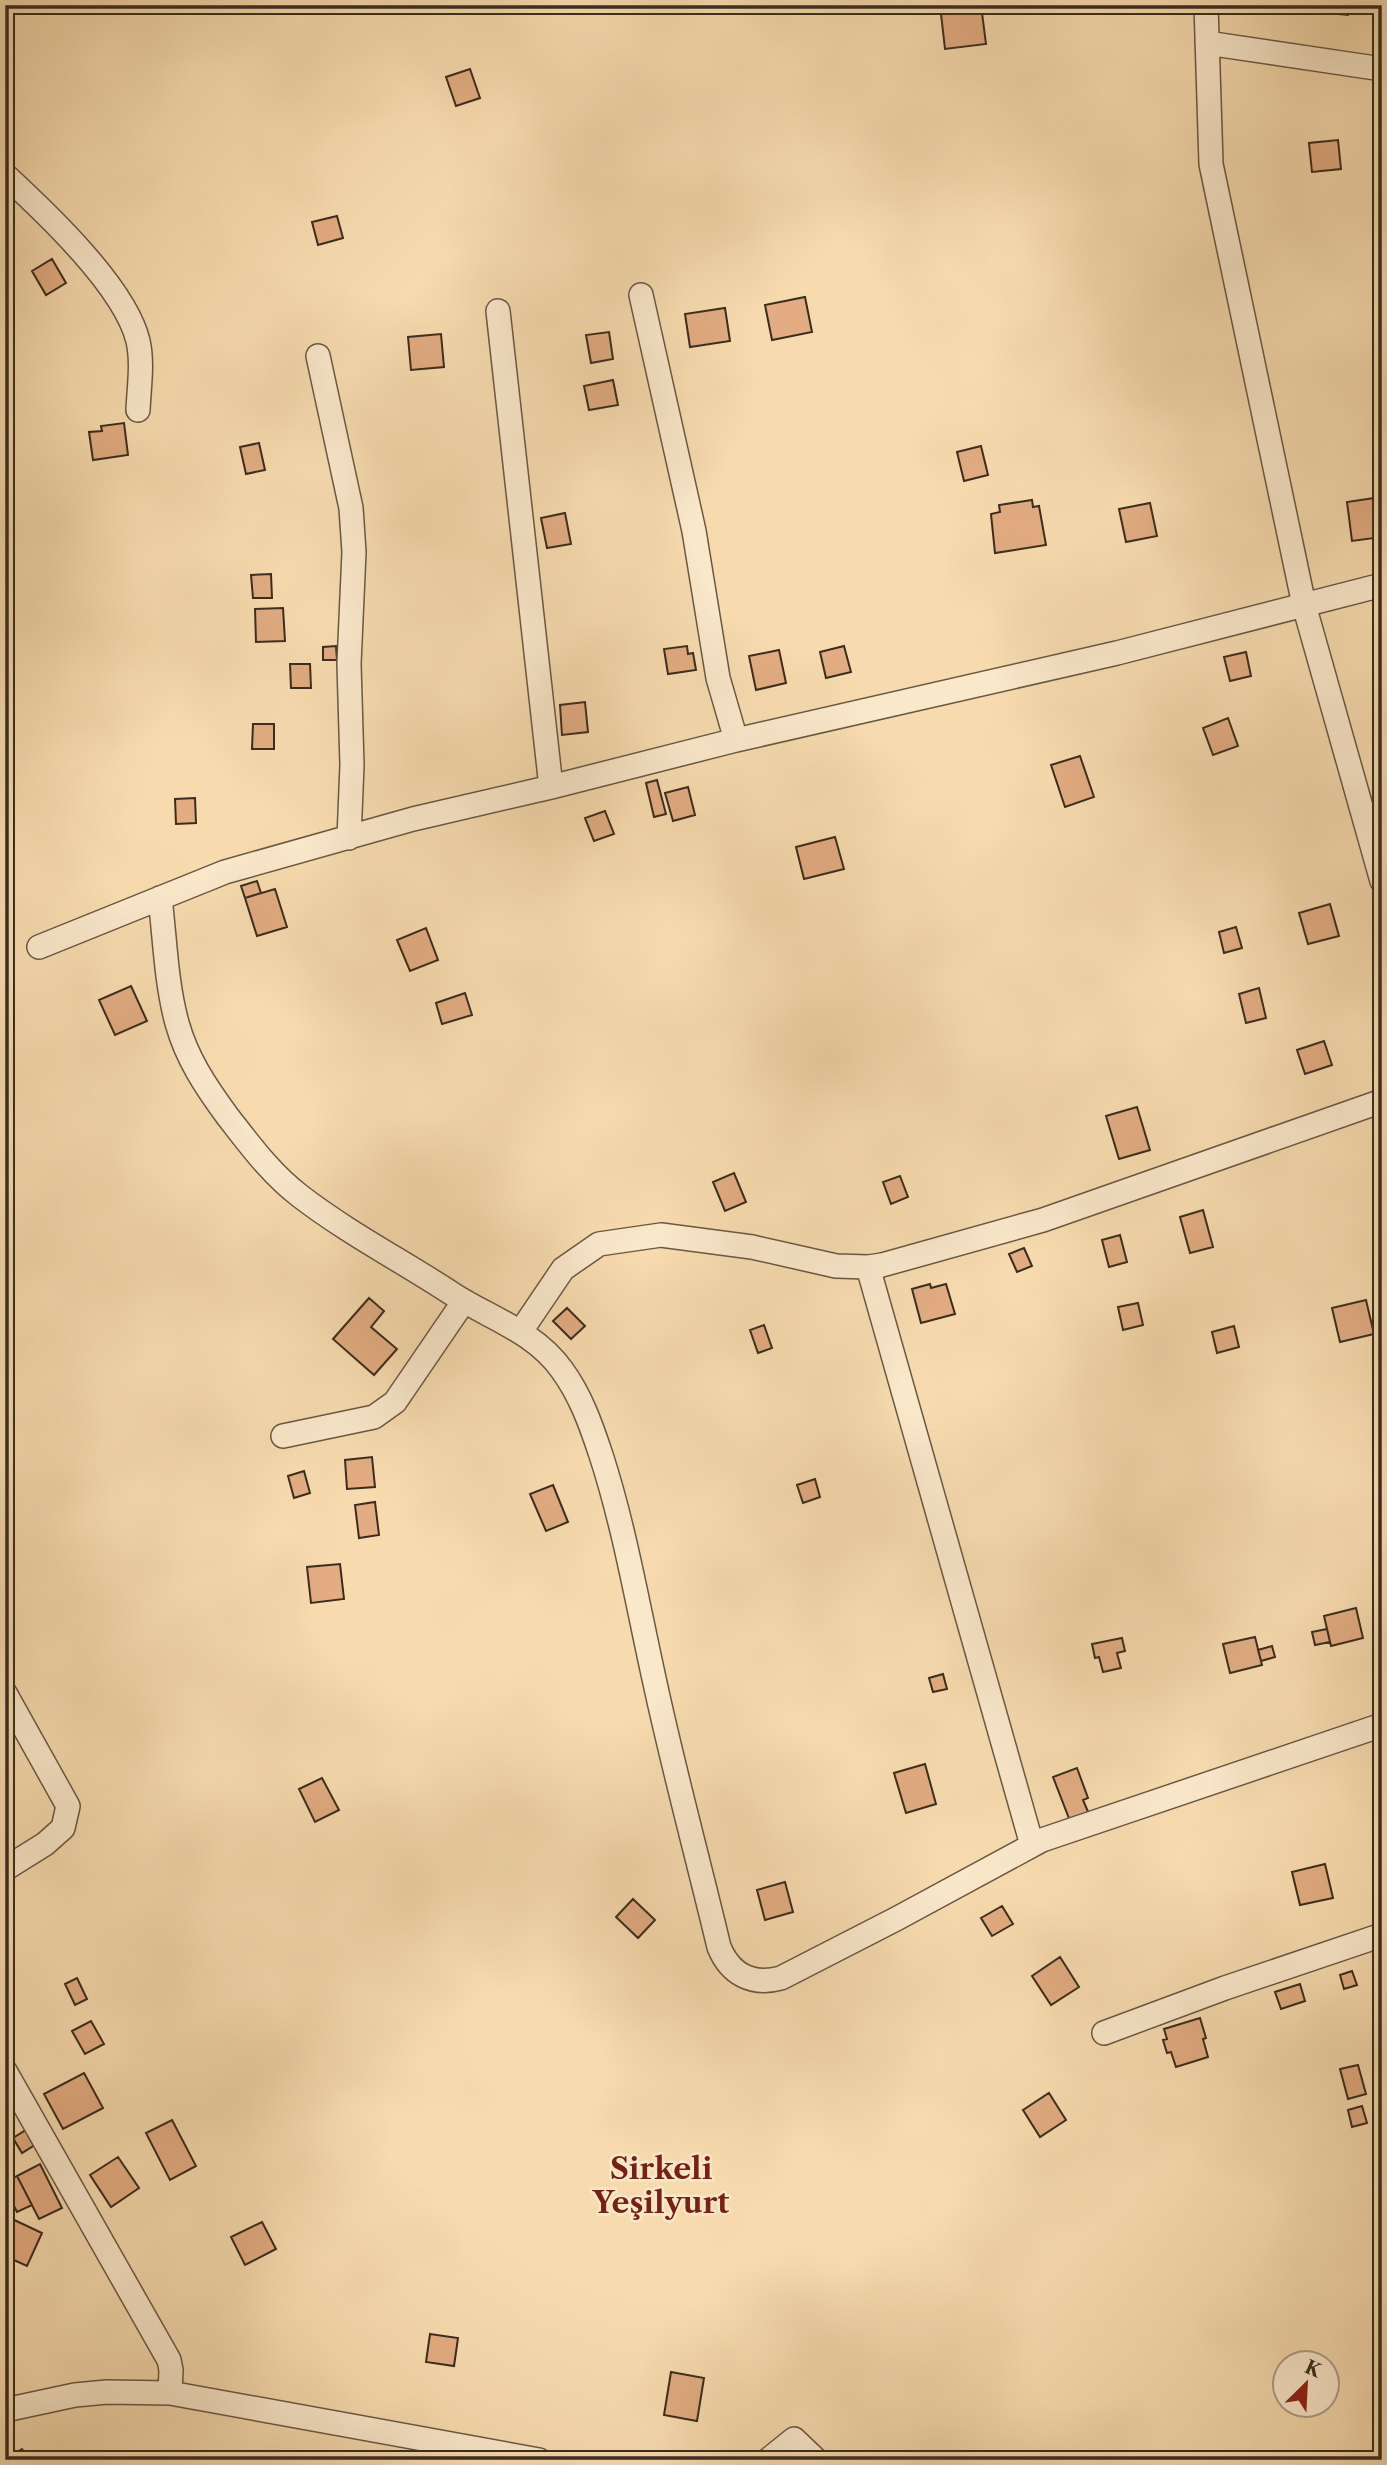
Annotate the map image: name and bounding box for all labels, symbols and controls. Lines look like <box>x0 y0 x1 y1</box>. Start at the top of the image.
district label: Sirkeli Yeşilyurt <box>592 2150 729 2221</box>
north arrow <box>1272 2350 1342 2420</box>
text: K <box>1301 2355 1325 2383</box>

